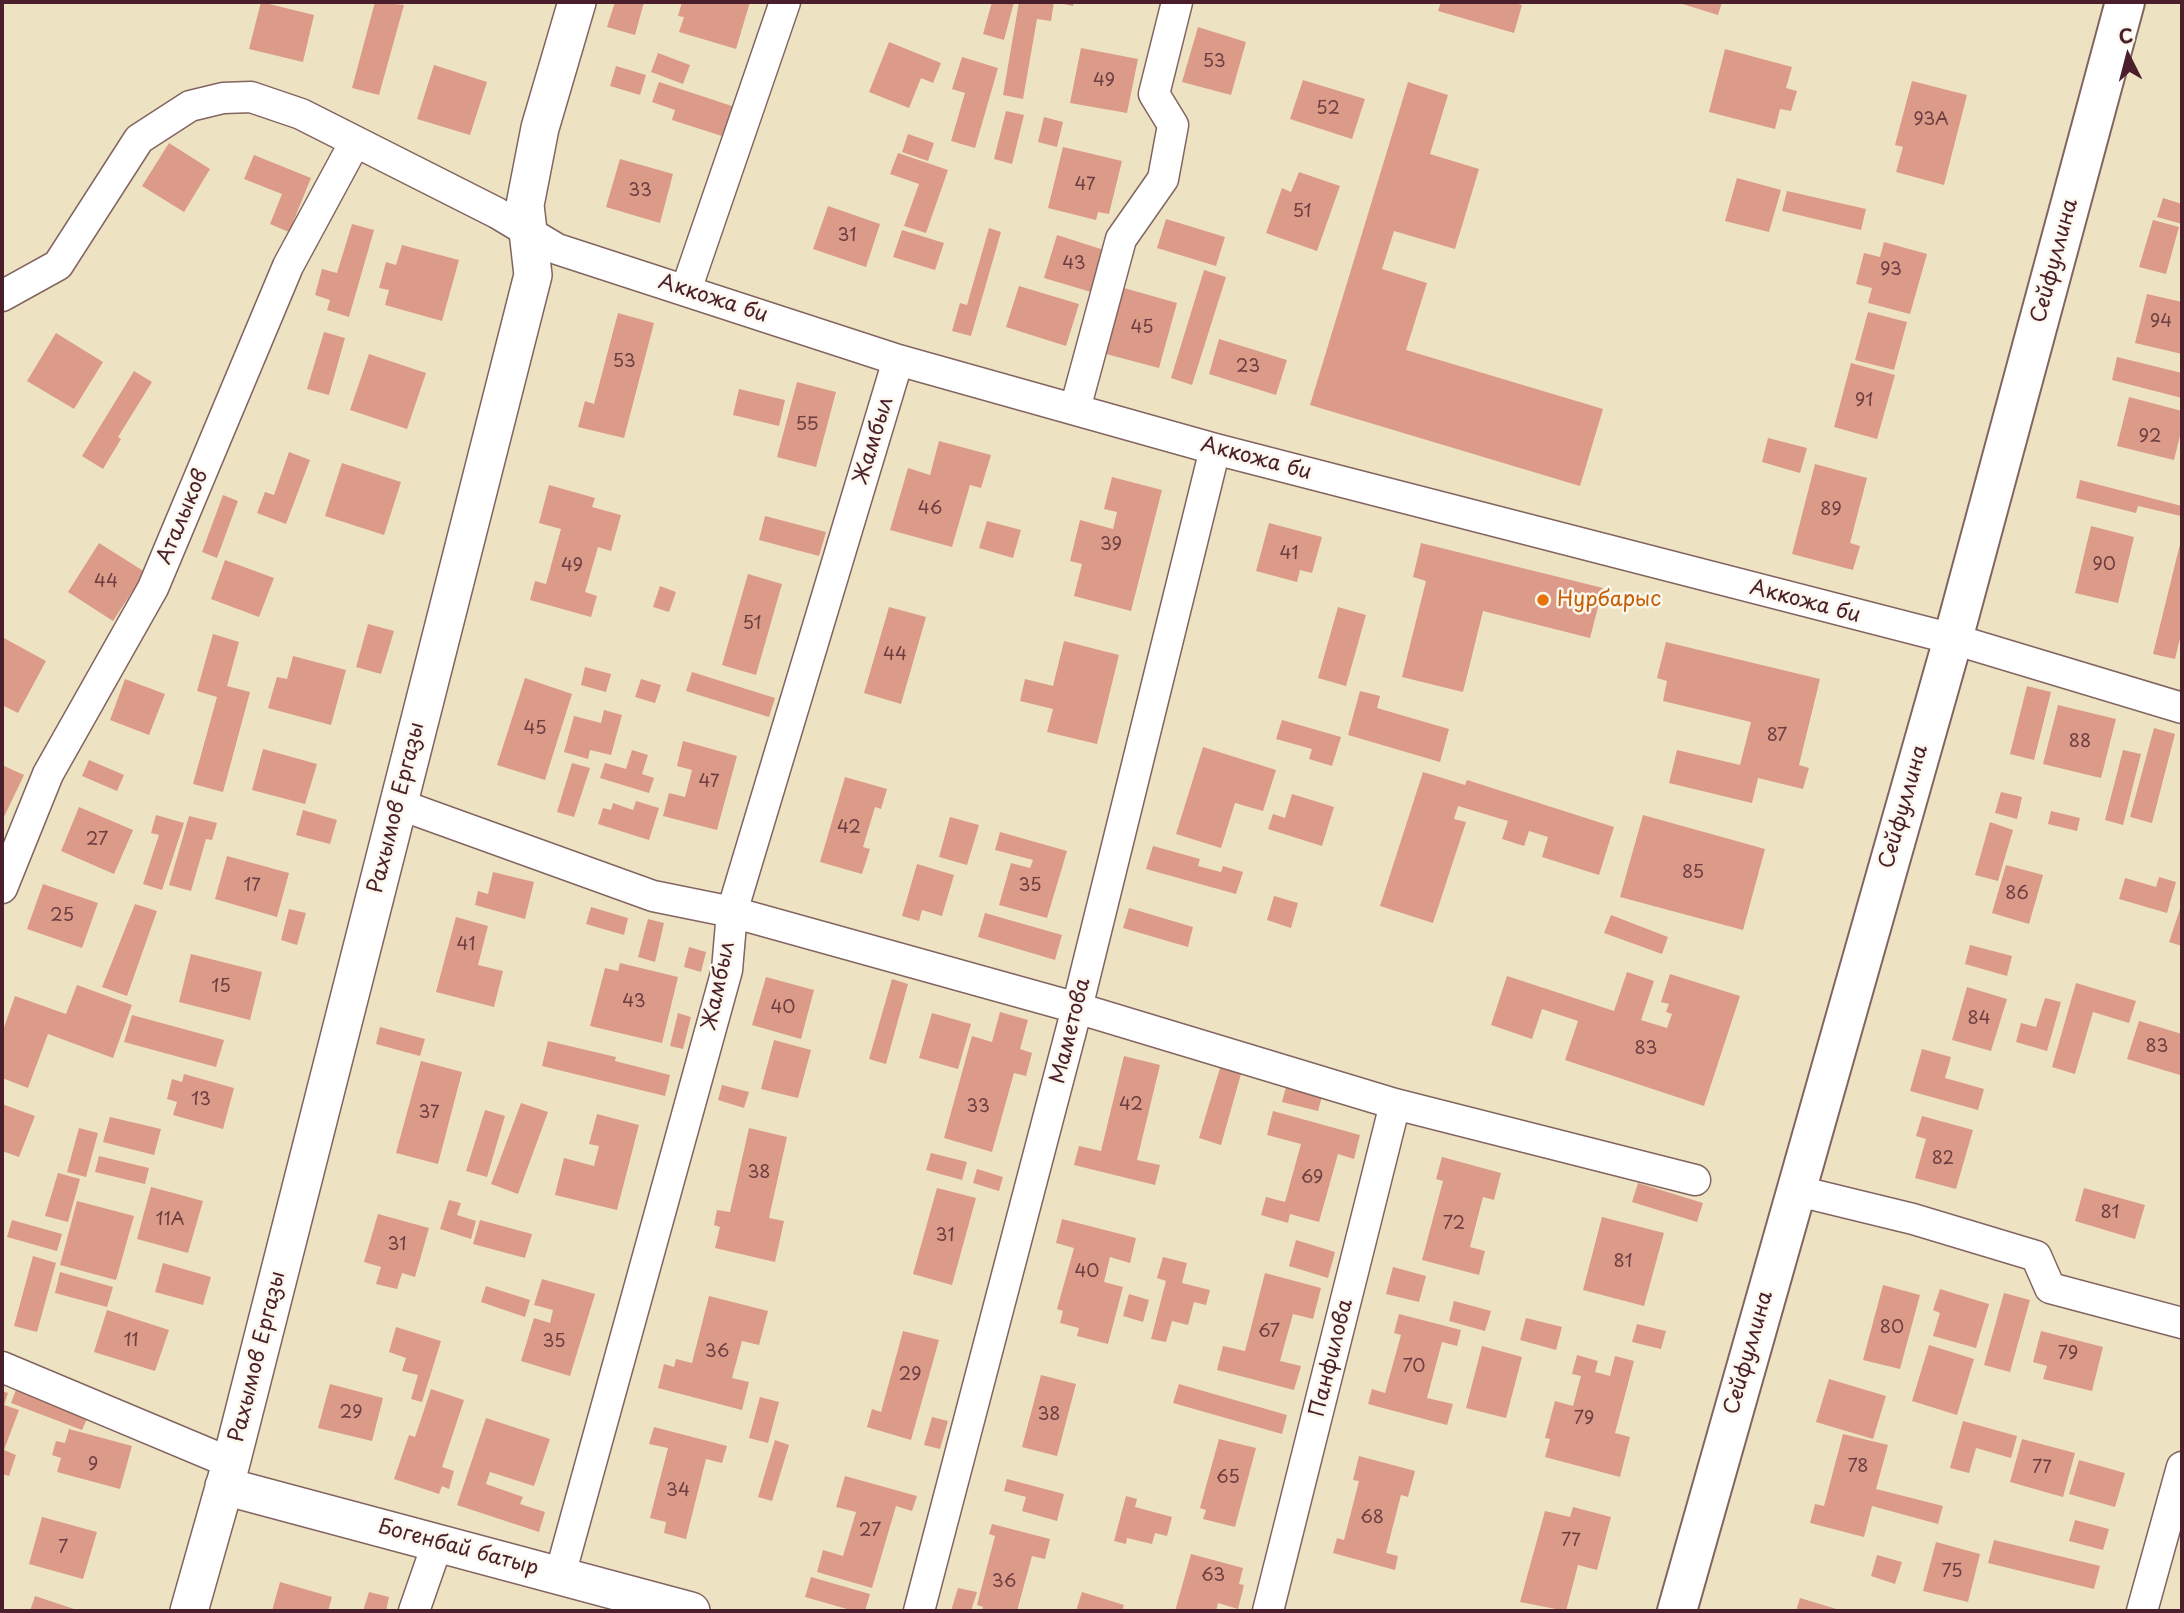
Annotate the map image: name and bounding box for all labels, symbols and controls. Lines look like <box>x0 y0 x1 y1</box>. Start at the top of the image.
text: С <box>2117 20 2134 50</box>
north arrow <box>2093 21 2163 91</box>
house number: 53 <box>1202 51 1226 73</box>
house number: 49 <box>1093 70 1115 92</box>
house number: 52 <box>1316 98 1340 120</box>
house number: 93А <box>1913 109 1949 131</box>
house number: 47 <box>1074 174 1096 196</box>
house number: 33 <box>628 180 652 202</box>
street label: Сейфуллина <box>2026 196 2084 326</box>
house number: 51 <box>1292 201 1312 223</box>
house number: 31 <box>838 225 856 247</box>
house number: 43 <box>1062 253 1086 275</box>
house number: 93 <box>1880 259 1902 281</box>
street label: Аккожа би <box>655 269 771 329</box>
house number: 94 <box>2150 311 2172 333</box>
house number: 45 <box>1131 317 1153 339</box>
house number: 53 <box>612 351 636 373</box>
house number: 23 <box>1236 356 1260 378</box>
house number: 91 <box>1855 390 1873 412</box>
street label: Жамбыл <box>849 394 899 488</box>
house number: 55 <box>795 414 819 436</box>
house number: 92 <box>2139 426 2161 448</box>
street label: Аккожа би <box>1198 432 1314 486</box>
street label: Аталыков <box>152 466 214 568</box>
house number: 46 <box>918 498 942 520</box>
house number: 89 <box>1820 499 1842 521</box>
house number: 39 <box>1100 534 1122 556</box>
house number: 41 <box>1280 543 1298 565</box>
house number: 90 <box>2092 554 2116 576</box>
house number: 49 <box>561 555 583 577</box>
house number: 44 <box>94 571 118 593</box>
street label: Аккожа би <box>1747 575 1863 629</box>
place label: Нурбарыс <box>1557 587 1661 613</box>
marker: Нурбарыс <box>1535 592 1551 608</box>
house number: 51 <box>742 613 762 635</box>
house number: 44 <box>883 644 907 666</box>
house number: 45 <box>524 718 546 740</box>
street label: Рахымов Ергазы <box>364 720 430 896</box>
house number: 87 <box>1767 725 1787 747</box>
house number: 88 <box>2069 731 2091 753</box>
street label: Сейфуллина <box>1874 742 1934 872</box>
house number: 47 <box>698 771 720 793</box>
house number: 42 <box>837 817 861 839</box>
house number: 27 <box>86 829 108 851</box>
house number: 85 <box>1682 862 1704 884</box>
house number: 17 <box>243 875 261 897</box>
house number: 35 <box>1018 875 1042 897</box>
house number: 86 <box>2005 883 2029 905</box>
house number: 25 <box>50 905 74 927</box>
house number: 41 <box>457 934 475 956</box>
street label: Жамбыл <box>697 939 741 1033</box>
house number: 15 <box>211 976 231 998</box>
street label: Маметова <box>1046 976 1096 1086</box>
house number: 43 <box>622 991 646 1013</box>
house number: 40 <box>770 997 796 1019</box>
house number: 84 <box>1967 1008 1991 1030</box>
house number: 83 <box>2146 1036 2168 1058</box>
house number: 83 <box>1635 1038 1657 1060</box>
house number: 13 <box>191 1089 211 1111</box>
house number: 42 <box>1119 1094 1143 1116</box>
house number: 33 <box>966 1096 990 1118</box>
house number: 37 <box>418 1102 440 1124</box>
house number: 82 <box>1932 1148 1954 1170</box>
house number: 38 <box>747 1162 771 1184</box>
house number: 69 <box>1301 1167 1323 1189</box>
house number: 81 <box>2100 1202 2120 1224</box>
house number: 11А <box>156 1209 184 1231</box>
house number: 72 <box>1443 1213 1465 1235</box>
house number: 31 <box>936 1225 954 1247</box>
house number: 31 <box>388 1234 406 1256</box>
house number: 81 <box>1613 1251 1633 1273</box>
house number: 40 <box>1074 1261 1100 1283</box>
street label: Рахымов Ергазы <box>225 1269 291 1445</box>
street label: Сейфуллина <box>1719 1288 1779 1418</box>
street label: Панфилова <box>1305 1297 1359 1419</box>
house number: 80 <box>1880 1317 1904 1339</box>
house number: 67 <box>1258 1321 1280 1343</box>
house number: 11 <box>123 1330 139 1352</box>
house number: 35 <box>542 1331 566 1353</box>
house number: 36 <box>705 1341 729 1363</box>
house number: 79 <box>2058 1343 2078 1365</box>
house number: 70 <box>1403 1356 1425 1378</box>
house number: 29 <box>899 1364 921 1386</box>
house number: 29 <box>340 1402 362 1424</box>
house number: 38 <box>1037 1404 1061 1426</box>
house number: 79 <box>1574 1408 1594 1430</box>
house number: 9 <box>88 1454 98 1476</box>
house number: 78 <box>1848 1456 1868 1478</box>
house number: 77 <box>2032 1457 2052 1479</box>
house number: 65 <box>1216 1467 1240 1489</box>
house number: 34 <box>666 1480 690 1502</box>
house number: 68 <box>1360 1507 1384 1529</box>
street label: Богенбай батыр <box>375 1514 541 1582</box>
house number: 27 <box>859 1520 881 1542</box>
house number: 77 <box>1561 1530 1581 1552</box>
house number: 7 <box>58 1537 68 1559</box>
house number: 75 <box>1942 1561 1962 1583</box>
house number: 63 <box>1201 1565 1225 1587</box>
house number: 36 <box>992 1571 1016 1593</box>

